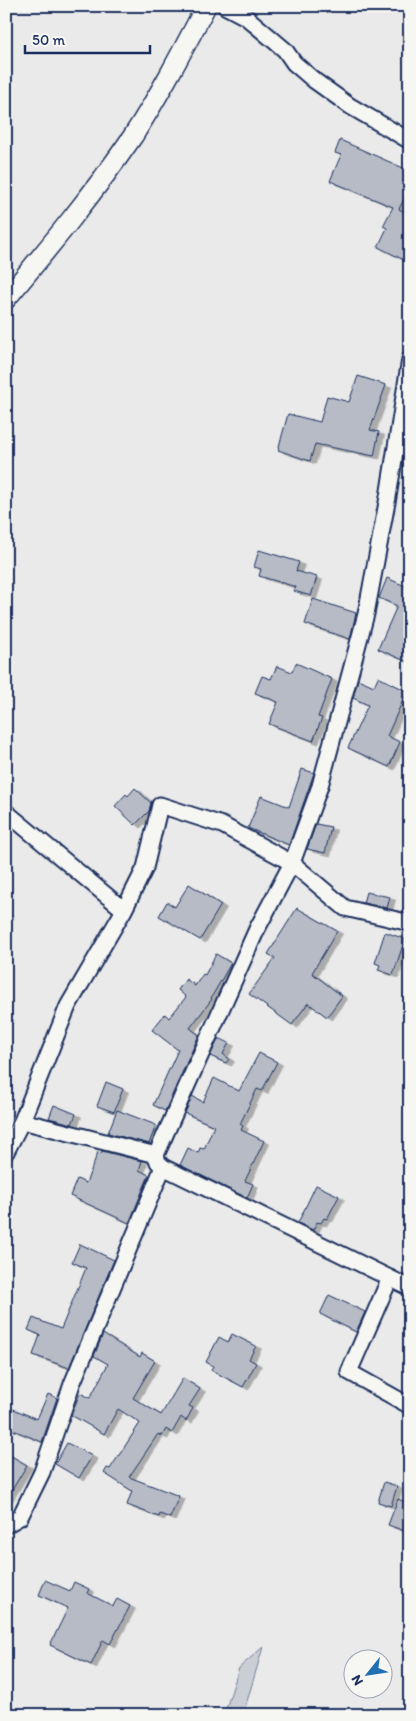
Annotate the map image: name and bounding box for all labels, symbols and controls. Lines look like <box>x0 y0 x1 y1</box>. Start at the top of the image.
scale bar <box>25 22 150 54</box>
text: 50 m <box>32 31 65 49</box>
north arrow <box>344 1648 394 1698</box>
text: N <box>347 1672 367 1689</box>

